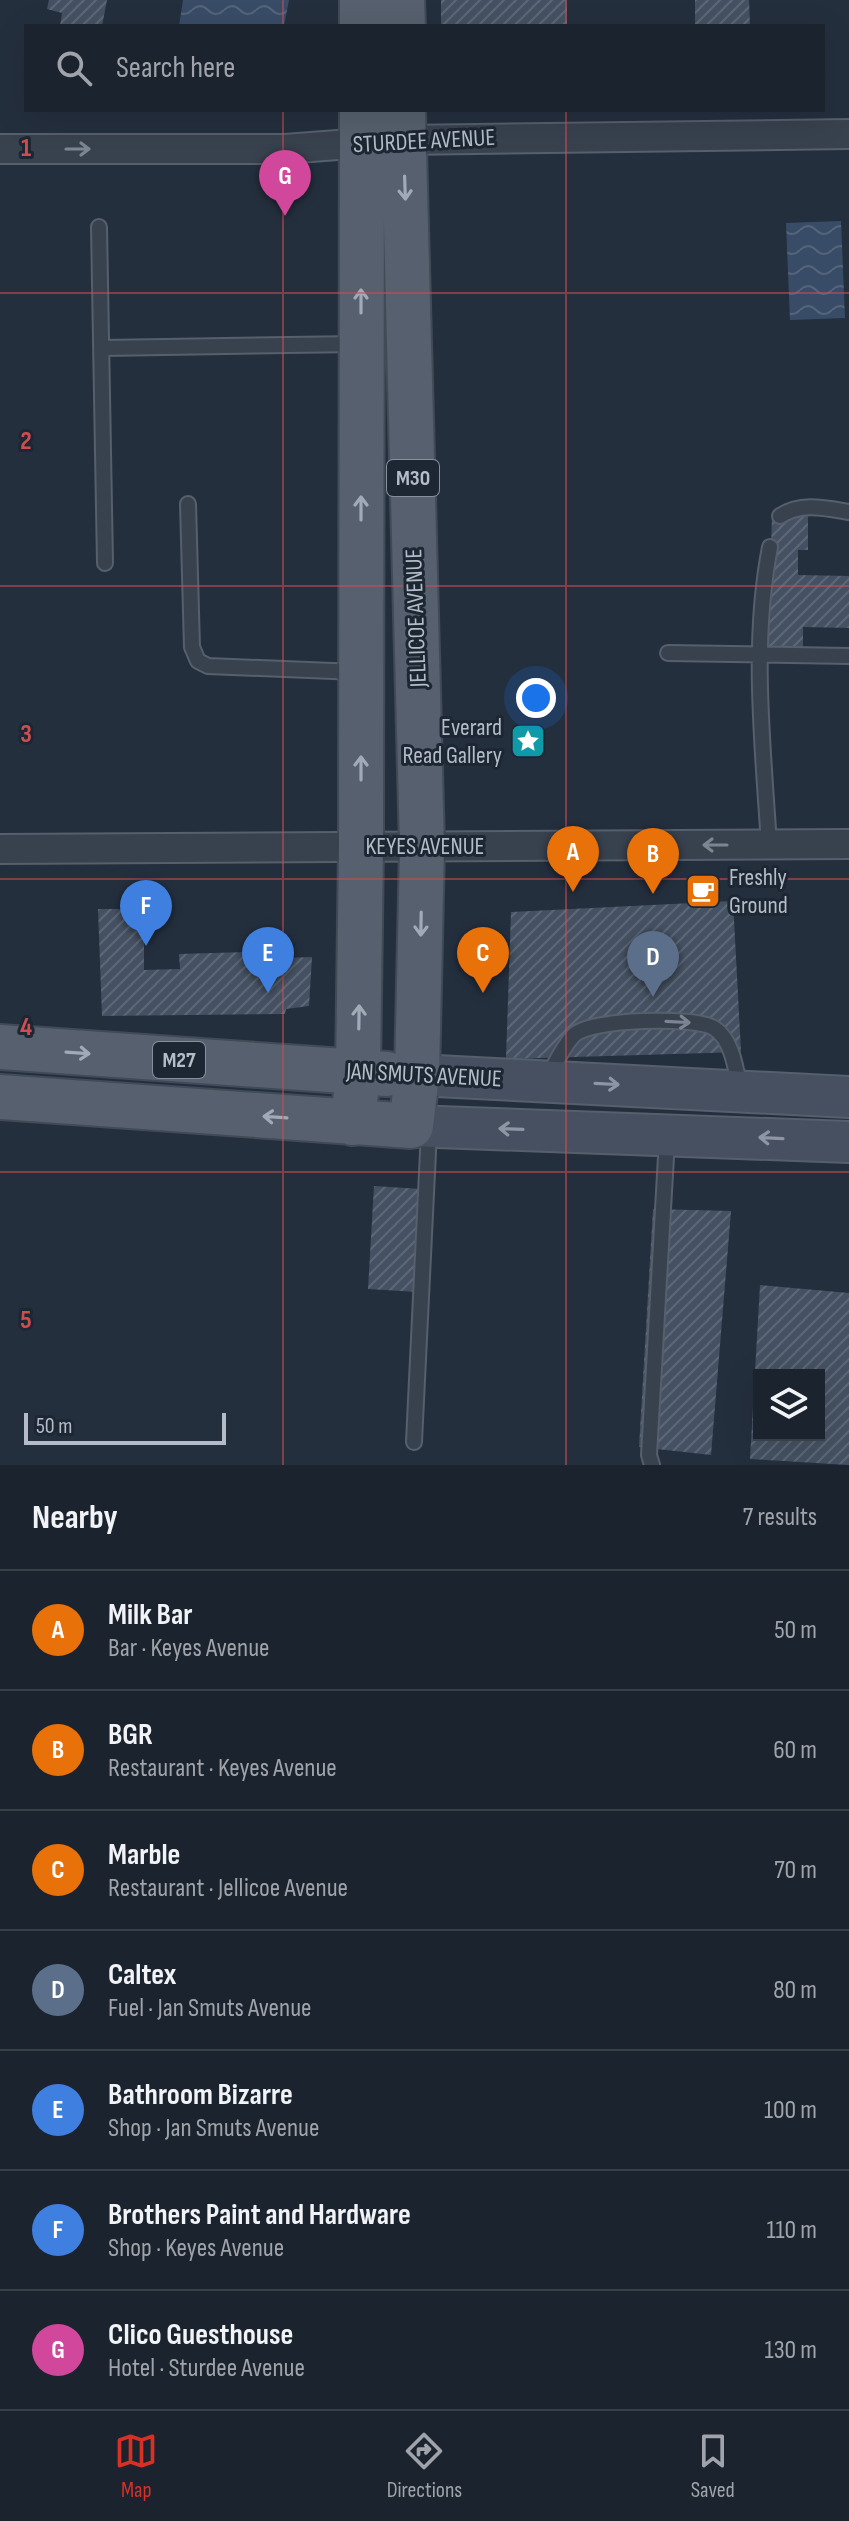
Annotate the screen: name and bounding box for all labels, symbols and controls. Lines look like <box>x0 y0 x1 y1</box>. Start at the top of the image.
search box <box>24 24 825 112</box>
icon: search <box>52 46 96 90</box>
text: Search here <box>116 50 235 86</box>
street label: STURDEE AVENUE <box>352 123 496 159</box>
text: 1 <box>21 133 31 164</box>
one-way arrow <box>64 141 91 157</box>
pin: G <box>259 150 311 216</box>
one-way arrow <box>397 174 412 201</box>
one-way arrow <box>353 288 369 315</box>
text: 2 <box>20 426 32 457</box>
road number: M30 <box>387 460 439 496</box>
one-way arrow <box>353 495 369 522</box>
street label: JELLICOE AVENUE <box>399 548 433 689</box>
your location <box>516 678 556 718</box>
place label: Everard Read Gallery <box>402 713 502 770</box>
text: 3 <box>20 719 32 750</box>
place icon: Everard Read Gallery <box>509 722 547 760</box>
one-way arrow <box>353 755 369 782</box>
pin: A <box>547 826 599 892</box>
pin: B <box>627 828 679 894</box>
street label: KEYES AVENUE <box>366 832 484 861</box>
one-way arrow <box>702 837 729 853</box>
place label: Freshly Ground <box>729 863 788 920</box>
cafe icon: Freshly Ground <box>684 872 722 910</box>
pin: F <box>120 880 172 946</box>
one-way arrow <box>413 910 428 937</box>
pin: E <box>242 927 294 993</box>
pin: C <box>457 927 509 993</box>
pin: D <box>627 931 679 997</box>
one-way arrow <box>351 1004 366 1031</box>
text: 4 <box>20 1012 32 1043</box>
one-way arrow <box>664 1015 691 1030</box>
road number: M27 <box>153 1042 205 1078</box>
one-way arrow <box>64 1045 91 1060</box>
street label: JAN SMUTS AVENUE <box>345 1056 502 1094</box>
one-way arrow <box>593 1077 620 1092</box>
one-way arrow <box>262 1109 289 1124</box>
one-way arrow <box>498 1122 525 1137</box>
one-way arrow <box>758 1131 785 1146</box>
text: 5 <box>20 1305 32 1336</box>
map controls <box>753 1369 825 1441</box>
button: layers <box>753 1369 825 1441</box>
scale bar <box>24 1409 226 1445</box>
text: 50 m <box>36 1413 72 1440</box>
text: Nearby <box>32 1497 118 1538</box>
text: 7 results <box>743 1502 817 1533</box>
text: Milk Bar <box>108 1597 192 1633</box>
text: A <box>52 1615 64 1646</box>
text: 50 m <box>774 1615 817 1646</box>
text: Bar · Keyes Avenue <box>108 1633 269 1664</box>
text: BGR <box>108 1717 153 1753</box>
text: B <box>52 1735 64 1766</box>
text: 60 m <box>773 1735 817 1766</box>
text: Restaurant · Keyes Avenue <box>108 1753 337 1784</box>
text: Marble <box>108 1837 180 1873</box>
text: C <box>51 1855 65 1886</box>
text: 70 m <box>774 1855 817 1886</box>
text: Restaurant · Jellicoe Avenue <box>108 1873 348 1904</box>
text: Caltex <box>108 1957 176 1993</box>
text: D <box>51 1975 65 2006</box>
text: 80 m <box>773 1975 817 2006</box>
text: Fuel · Jan Smuts Avenue <box>108 1993 312 2024</box>
text: Bathroom Bizarre <box>108 2077 293 2113</box>
text: E <box>52 2095 64 2126</box>
text: 100 m <box>764 2095 817 2126</box>
text: Shop · Jan Smuts Avenue <box>108 2113 319 2144</box>
text: Brothers Paint and Hardware <box>108 2197 411 2233</box>
text: F <box>53 2215 63 2246</box>
text: 110 m <box>766 2215 817 2246</box>
text: Shop · Keyes Avenue <box>108 2233 284 2264</box>
text: Clico Guesthouse <box>108 2317 293 2353</box>
text: G <box>51 2335 65 2366</box>
text: 130 m <box>765 2335 817 2366</box>
text: Hotel · Sturdee Avenue <box>108 2353 305 2384</box>
tab: Map <box>114 2429 158 2504</box>
tab: Directions <box>387 2429 462 2504</box>
tab: Saved <box>691 2429 735 2504</box>

